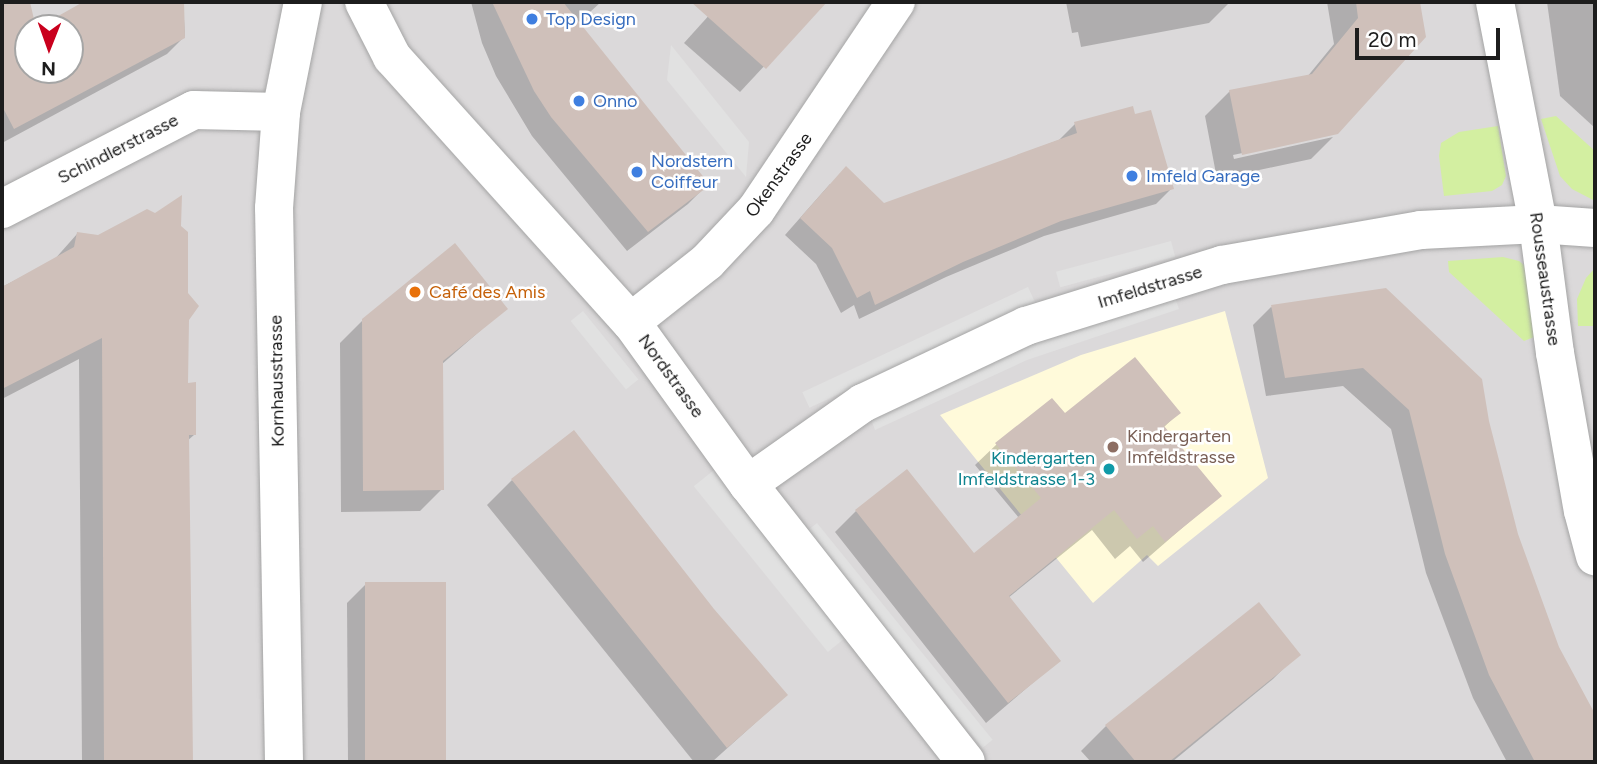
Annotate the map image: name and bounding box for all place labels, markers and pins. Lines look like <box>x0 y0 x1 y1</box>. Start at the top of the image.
place label: Top Design <box>546 8 636 30</box>
marker: Top Design <box>524 11 540 27</box>
place label: Onno <box>593 90 637 112</box>
marker: Onno <box>571 93 587 109</box>
place label: Nordstern Coiffeur <box>651 151 733 194</box>
marker: Nordstern Coiffeur <box>629 164 645 180</box>
place label: Imfeld Garage <box>1146 165 1260 187</box>
marker: Imfeld Garage <box>1124 168 1140 184</box>
place label: Café des Amis <box>429 281 545 303</box>
marker: Café des Amis <box>407 284 423 300</box>
place label: Kindergarten Imfeldstrasse <box>1127 426 1235 468</box>
marker: Kindergarten Imfeldstrasse <box>1105 439 1121 455</box>
place label: Kindergarten Imfeldstrasse 1-3 <box>958 448 1095 490</box>
marker: Kindergarten Imfeldstrasse 1-3 <box>1101 461 1117 477</box>

